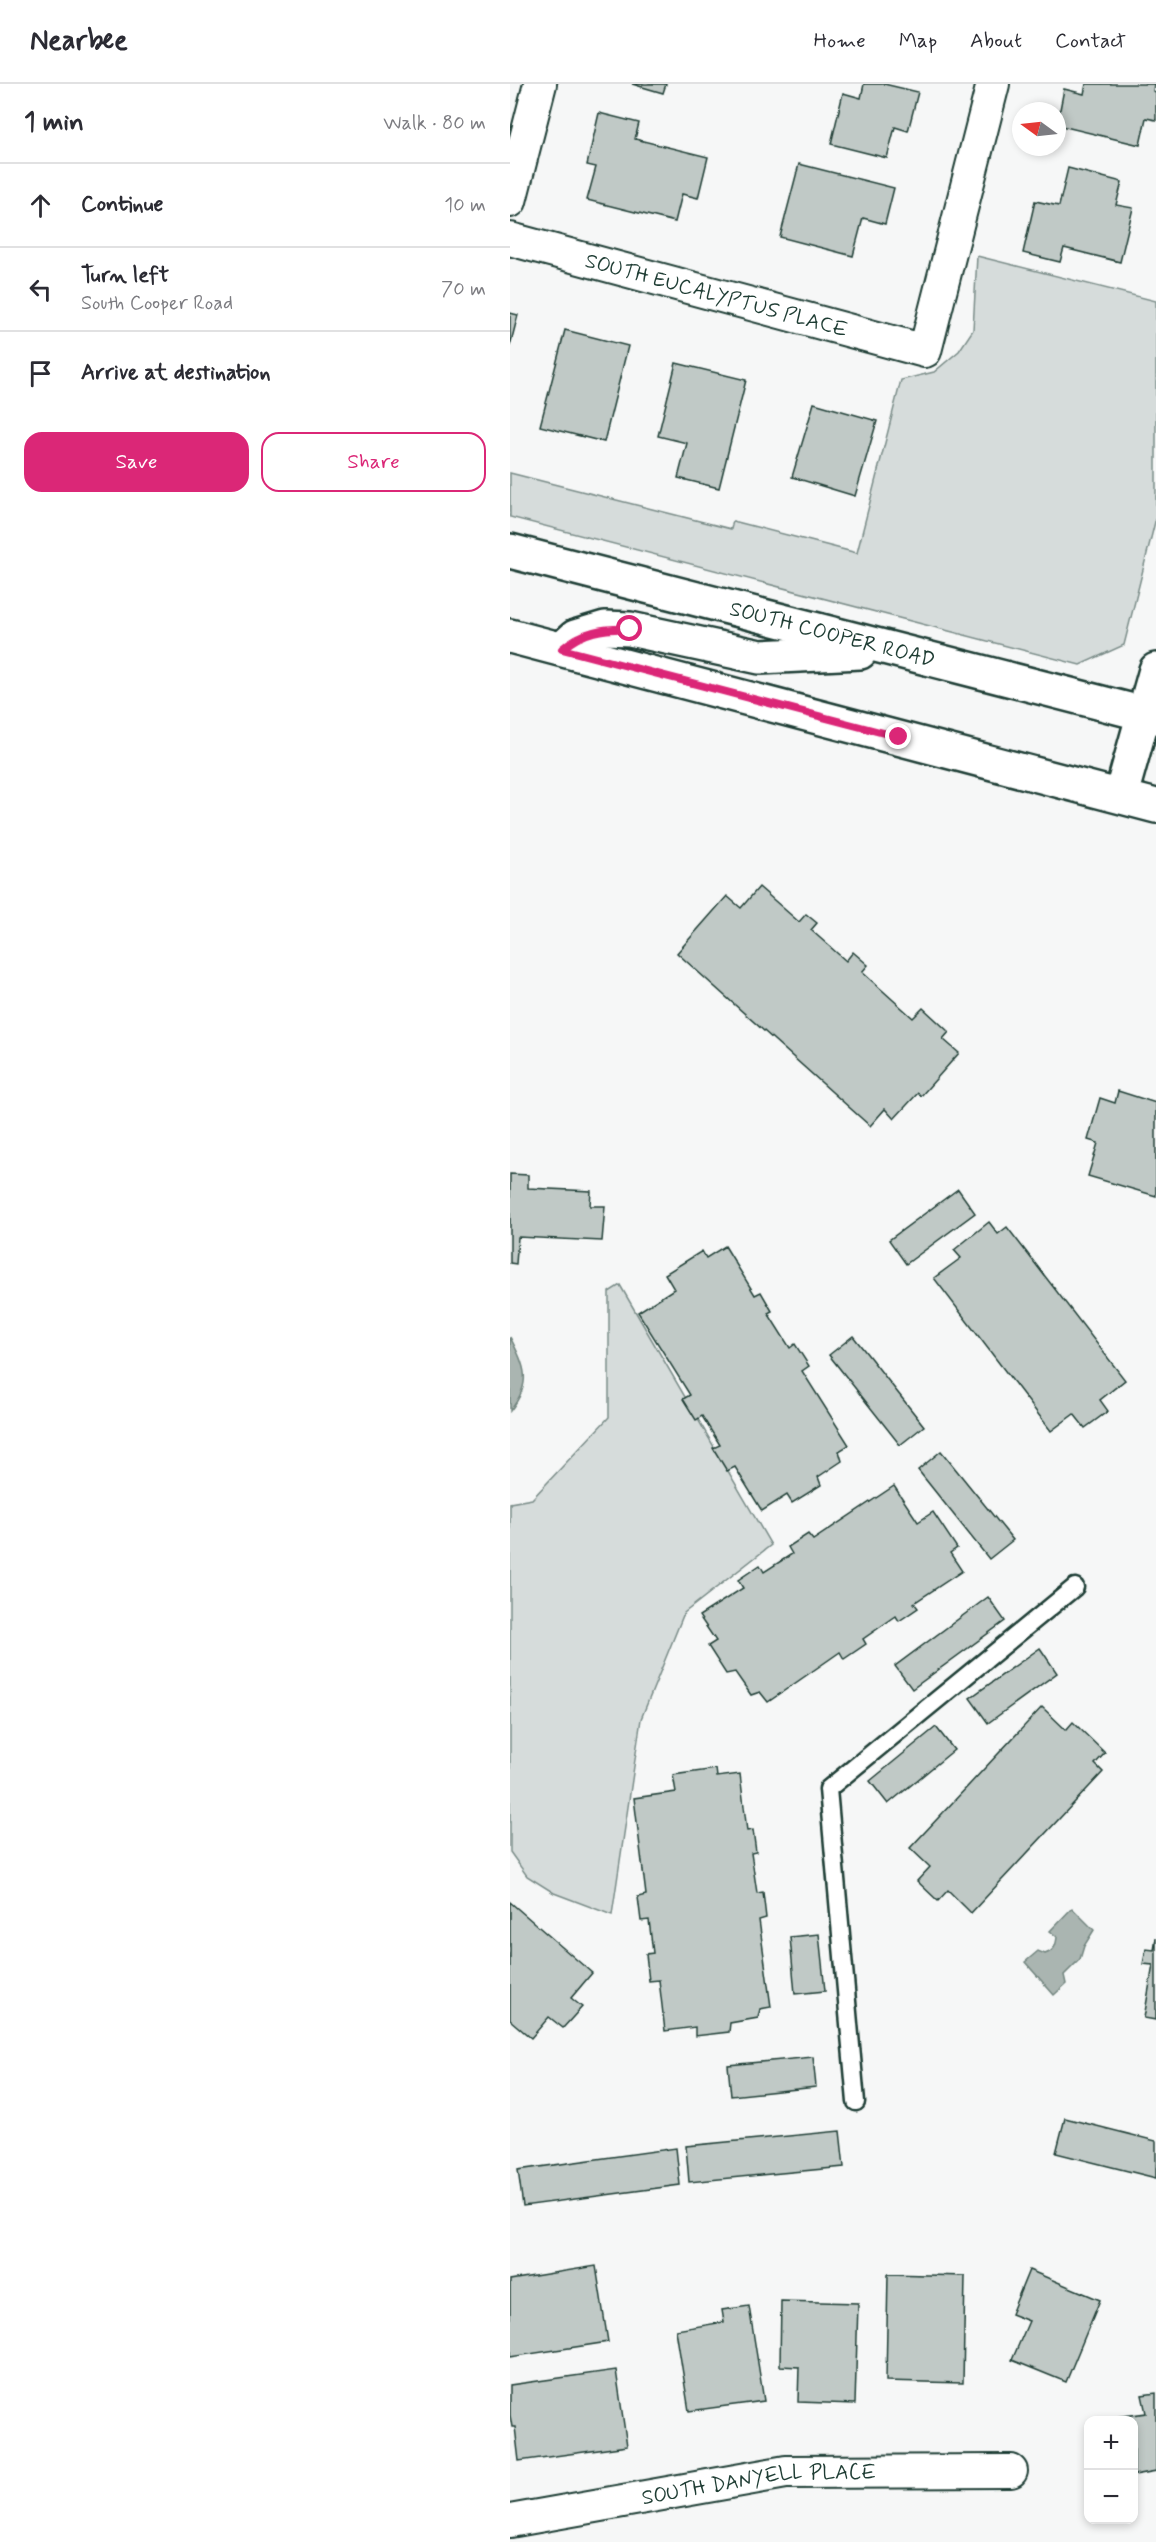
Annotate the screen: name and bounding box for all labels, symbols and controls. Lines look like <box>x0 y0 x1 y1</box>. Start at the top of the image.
text: Nearbee <box>30 23 128 60</box>
text: Home <box>814 27 866 55</box>
text: Map <box>899 27 937 55</box>
text: About <box>970 27 1022 55</box>
text: Contact <box>1055 27 1126 55</box>
north arrow <box>1012 102 1066 156</box>
text: 1 min <box>24 106 84 140</box>
text: Walk · 80 m <box>383 110 486 137</box>
icon: ahead <box>24 189 57 222</box>
text: Continue <box>81 191 163 219</box>
text: 10 m <box>444 192 486 219</box>
street label: SOUTH EUCALYPTUS PLACE <box>582 247 851 345</box>
text: Turn left <box>81 262 169 290</box>
icon: left <box>24 273 57 306</box>
text: 70 m <box>441 276 486 303</box>
text: South Cooper Road <box>81 290 233 317</box>
icon: arrive <box>24 357 57 390</box>
text: Arrive at destination <box>81 359 271 387</box>
button: Save <box>24 432 249 492</box>
button: Share <box>261 432 486 492</box>
street label: SOUTH COOPER ROAD <box>727 595 938 675</box>
route start <box>616 615 642 641</box>
route end <box>885 723 911 749</box>
map controls <box>1084 2416 1138 2524</box>
button: + <box>1084 2416 1138 2470</box>
street label: SOUTH DANYELL PLACE <box>639 2458 876 2512</box>
button: − <box>1084 2470 1138 2524</box>

